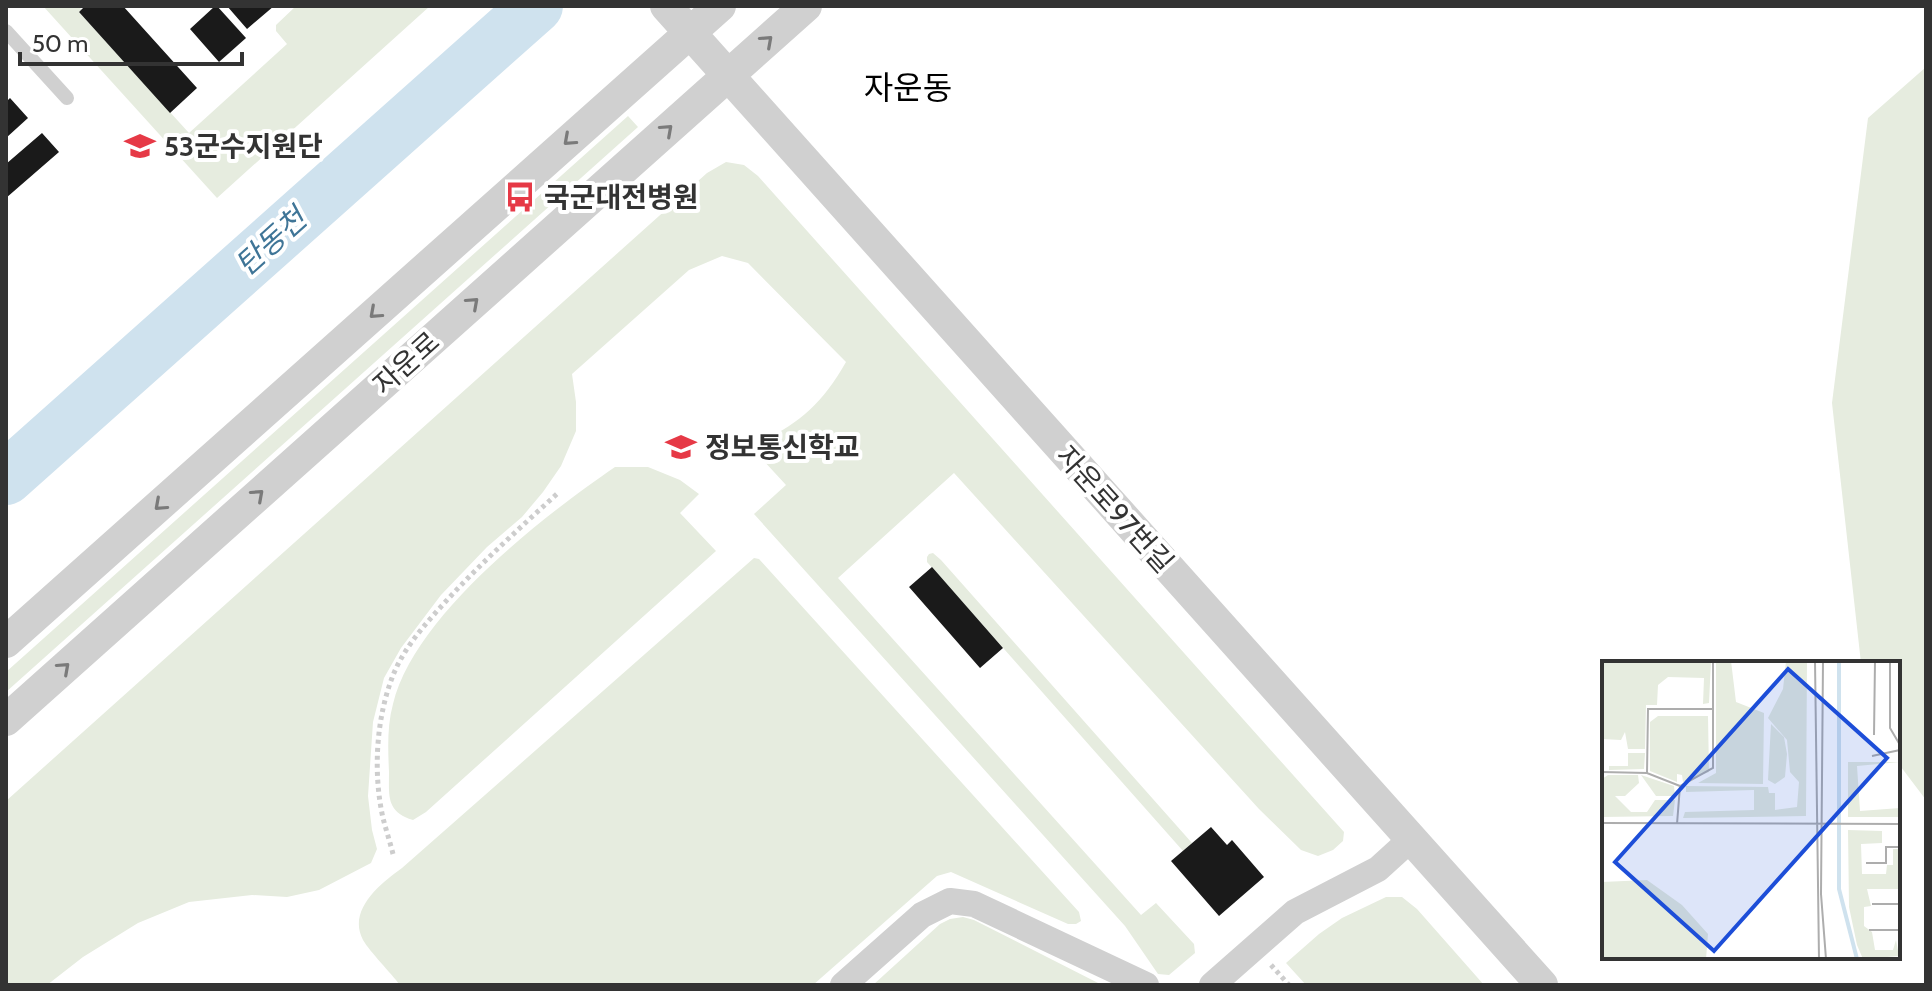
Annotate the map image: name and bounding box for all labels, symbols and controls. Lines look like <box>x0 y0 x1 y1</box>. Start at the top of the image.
scale bar <box>20 16 242 66</box>
text: 50 m <box>32 29 88 58</box>
one-way arrow <box>757 36 772 50</box>
district label: 자운동 <box>864 68 952 107</box>
one-way arrow <box>657 126 672 140</box>
school or university icon: 53군수지원단 <box>123 129 157 163</box>
place label: 53군수지원단 <box>164 129 323 163</box>
one-way arrow <box>563 131 578 145</box>
bus stop icon: 국군대전병원 <box>503 180 537 214</box>
place label: 국군대전병원 <box>544 180 699 214</box>
water label: 탄동천 <box>228 198 316 283</box>
one-way arrow <box>463 299 478 313</box>
one-way arrow <box>369 304 384 318</box>
street label: 자운로 <box>366 325 446 401</box>
school or university icon: 정보통신학교 <box>664 430 698 464</box>
place label: 정보통신학교 <box>705 430 860 464</box>
street label: 자운로97번길 <box>1049 439 1181 579</box>
one-way arrow <box>249 491 264 505</box>
one-way arrow <box>154 495 169 510</box>
inset map <box>1602 661 1900 959</box>
one-way arrow <box>55 664 70 678</box>

